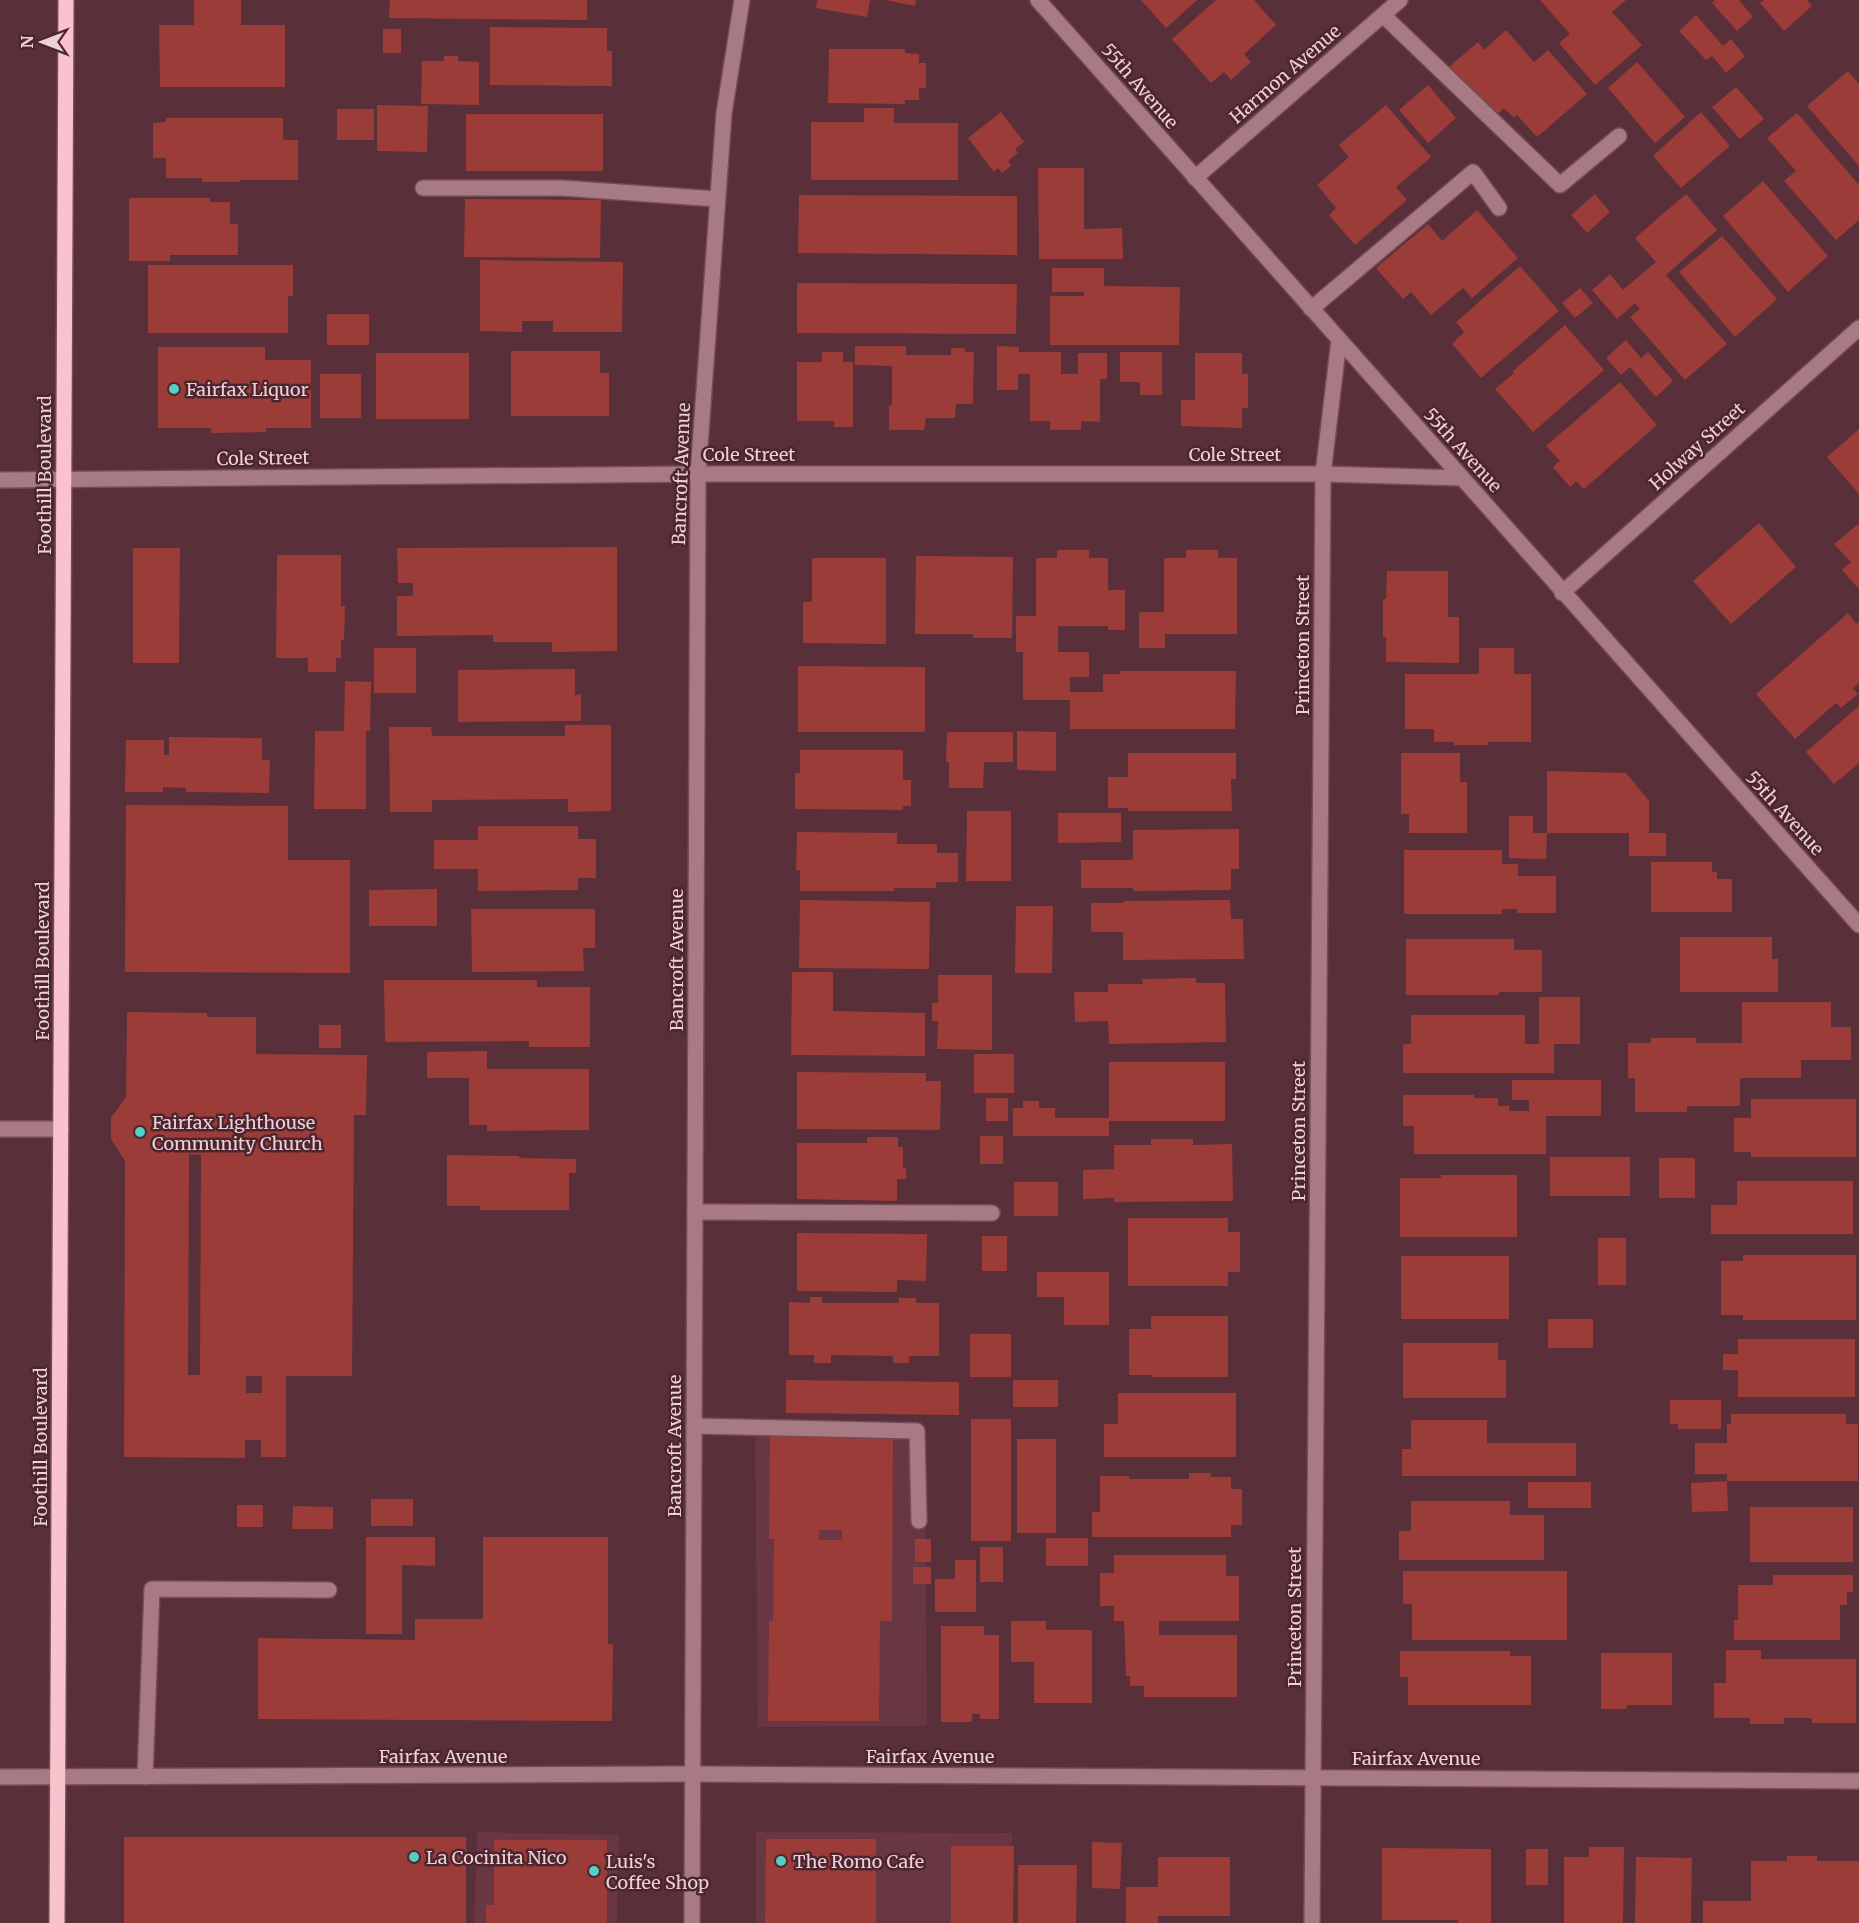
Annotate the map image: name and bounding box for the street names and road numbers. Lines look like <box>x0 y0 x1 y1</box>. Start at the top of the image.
street label: Harmon Avenue <box>1225 19 1345 129</box>
street label: 55th Avenue <box>1097 39 1183 133</box>
street label: Foothill Boulevard <box>33 395 56 555</box>
street label: Holway Street <box>1644 397 1750 495</box>
street label: Bancroft Avenue <box>667 402 695 546</box>
street label: 55th Avenue <box>1419 403 1507 497</box>
street label: Cole Street <box>703 443 795 466</box>
street label: Cole Street <box>1189 443 1281 466</box>
street label: Cole Street <box>216 446 310 470</box>
street label: Princeton Street <box>1291 575 1314 715</box>
street label: 55th Avenue <box>1741 766 1829 860</box>
street label: Foothill Boulevard <box>31 881 54 1041</box>
street label: Bancroft Avenue <box>665 889 688 1031</box>
street label: Princeton Street <box>1287 1061 1310 1201</box>
street label: Foothill Boulevard <box>29 1367 52 1527</box>
street label: Bancroft Avenue <box>663 1375 686 1517</box>
street label: Princeton Street <box>1283 1547 1306 1687</box>
street label: Fairfax Avenue <box>379 1745 507 1768</box>
street label: Fairfax Avenue <box>866 1745 994 1768</box>
street label: Fairfax Avenue <box>1352 1747 1480 1770</box>

